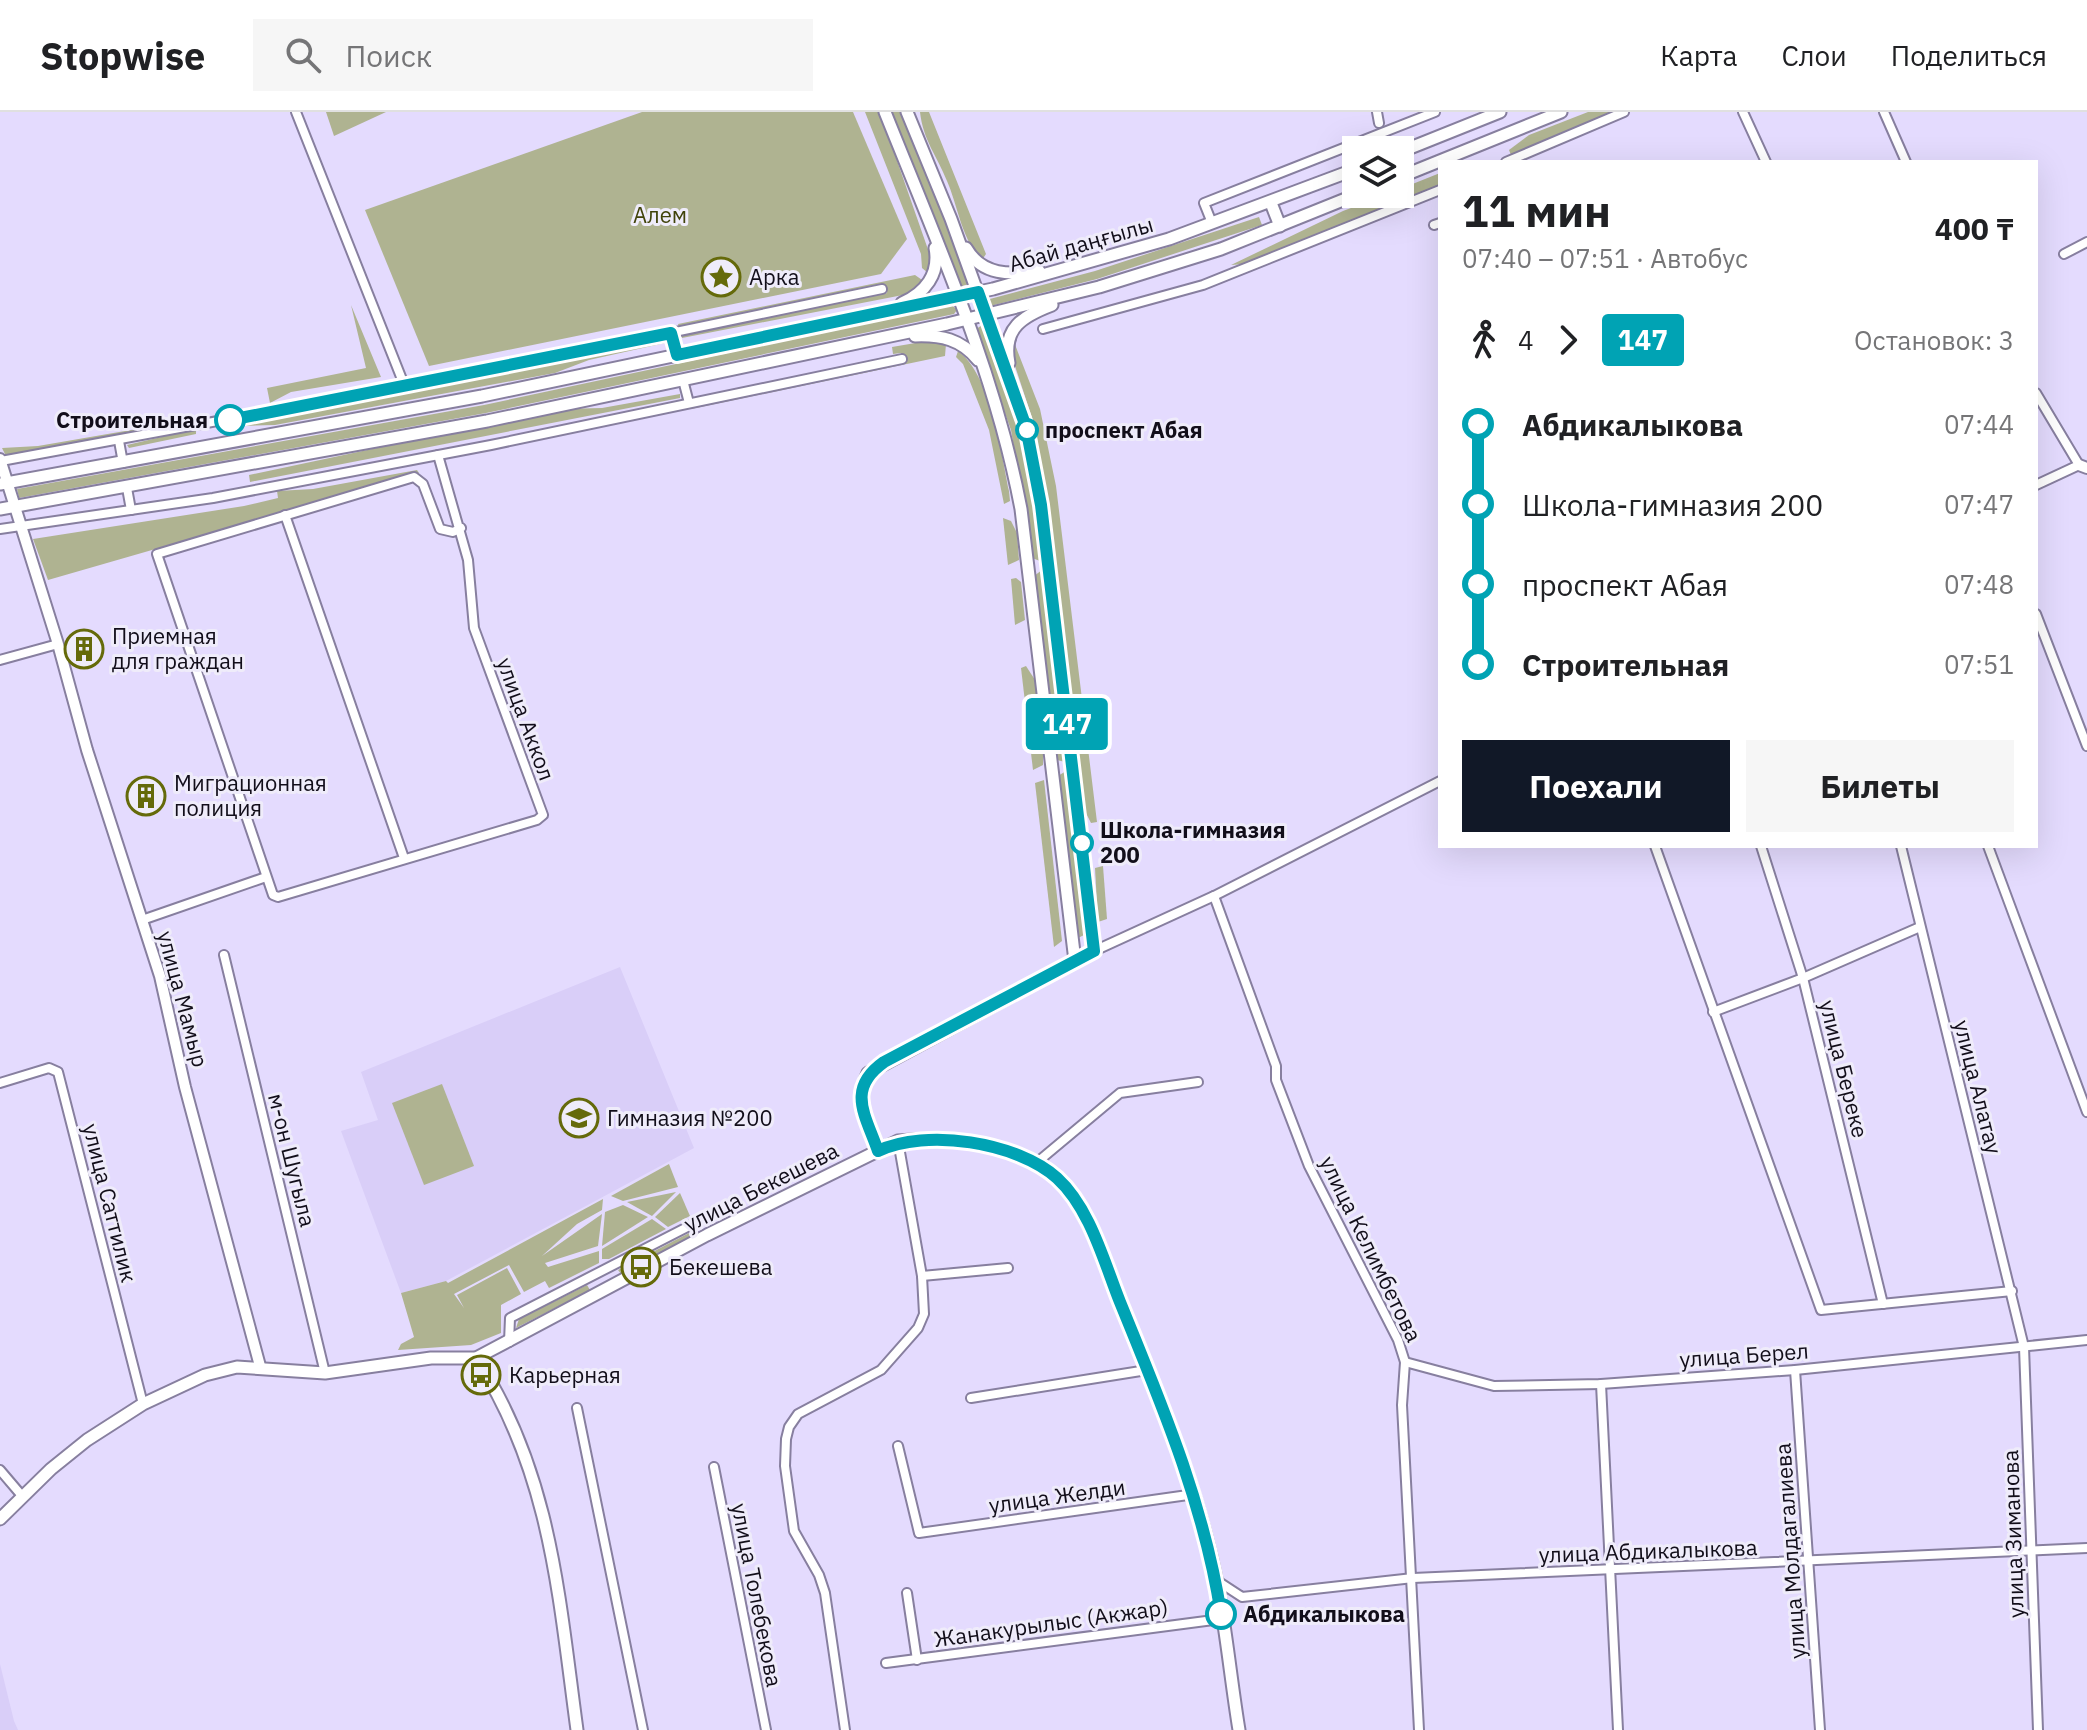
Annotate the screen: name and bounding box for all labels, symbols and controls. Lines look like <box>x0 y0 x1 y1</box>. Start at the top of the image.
search box <box>253 19 813 91</box>
text: Stopwise <box>40 31 205 80</box>
icon: search <box>281 33 325 77</box>
text: Поиск <box>345 36 432 75</box>
text: Карта <box>1660 37 1737 74</box>
text: Слои <box>1781 37 1847 74</box>
text: Поделиться <box>1891 37 2047 74</box>
map controls <box>1342 136 1414 208</box>
button: layers <box>1342 136 1414 208</box>
text: 11 мин <box>1462 182 1611 239</box>
park label: Алем <box>633 200 687 229</box>
street label: Абай даңғылы <box>1005 209 1156 278</box>
text: 400 ₸ <box>1935 209 2014 248</box>
text: 07:40 – 07:51 · Автобус <box>1462 241 1748 275</box>
place icon: Арка <box>700 256 742 298</box>
place label: Арка <box>749 262 800 291</box>
icon: walk <box>1462 318 1506 362</box>
icon: forward <box>1546 318 1590 362</box>
text: 147 <box>1618 321 1668 358</box>
text: 4 <box>1518 323 1534 357</box>
text: Остановок: 3 <box>1854 323 2014 357</box>
place label: Строительная <box>56 405 208 434</box>
marker: Строительная <box>215 405 245 435</box>
text: Абдикалыкова <box>1522 405 1743 444</box>
text: 07:44 <box>1944 407 2014 441</box>
place label: проспект Абая <box>1045 415 1203 444</box>
marker: проспект Абая <box>1016 419 1038 441</box>
text: Школа-гимназия 200 <box>1522 485 1823 524</box>
text: 07:47 <box>1944 487 2014 521</box>
text: проспект Абая <box>1522 565 1728 604</box>
text: 07:48 <box>1944 567 2014 601</box>
place label: Приемная для граждан <box>112 621 244 675</box>
building icon: Приемная для граждан <box>63 628 105 670</box>
text: Строительная <box>1522 645 1729 684</box>
text: 07:51 <box>1944 647 2014 681</box>
street label: улица Аккол <box>491 653 562 784</box>
line badge: 147 <box>1021 698 1113 750</box>
text: 147 <box>1042 705 1092 742</box>
button: Поехали <box>1462 740 1730 832</box>
button: Билеты <box>1746 740 2014 832</box>
place label: Миграционная полиция <box>174 768 327 822</box>
building icon: Миграционная полиция <box>125 775 167 817</box>
place label: Школа-гимназия 200 <box>1100 815 1286 869</box>
marker: Школа-гимназия 200 <box>1071 832 1093 854</box>
street label: улица Мамыр <box>151 928 216 1070</box>
street label: улица Береке <box>1813 997 1876 1141</box>
street label: улица Алатау <box>1948 1017 2009 1157</box>
street label: м-он Шугыла <box>262 1090 323 1230</box>
school or university icon: Гимназия №200 <box>558 1097 600 1139</box>
place label: Гимназия №200 <box>607 1103 773 1132</box>
street label: улица Саттилик <box>77 1121 144 1285</box>
street label: улица Бекешева <box>679 1135 843 1238</box>
street label: улица Келимбетова <box>1314 1151 1429 1347</box>
bus stop icon: Бекешева <box>620 1246 662 1288</box>
place label: Бекешева <box>669 1252 773 1281</box>
street label: улица Берел <box>1678 1336 1810 1373</box>
bus stop icon: Карьерная <box>460 1354 502 1396</box>
place label: Карьерная <box>509 1360 621 1389</box>
street label: улица Молдагалиева <box>1767 1442 1812 1660</box>
street label: улица Зиманова <box>1995 1449 2030 1619</box>
street label: улица Желди <box>987 1472 1127 1519</box>
street label: улица Толебекова <box>725 1501 790 1690</box>
street label: улица Абдикалыкова <box>1538 1532 1758 1569</box>
street label: Жанакурылыс (Акжар) <box>932 1592 1170 1653</box>
marker: Абдикалыкова <box>1206 1599 1236 1629</box>
place label: Абдикалыкова <box>1243 1599 1405 1628</box>

